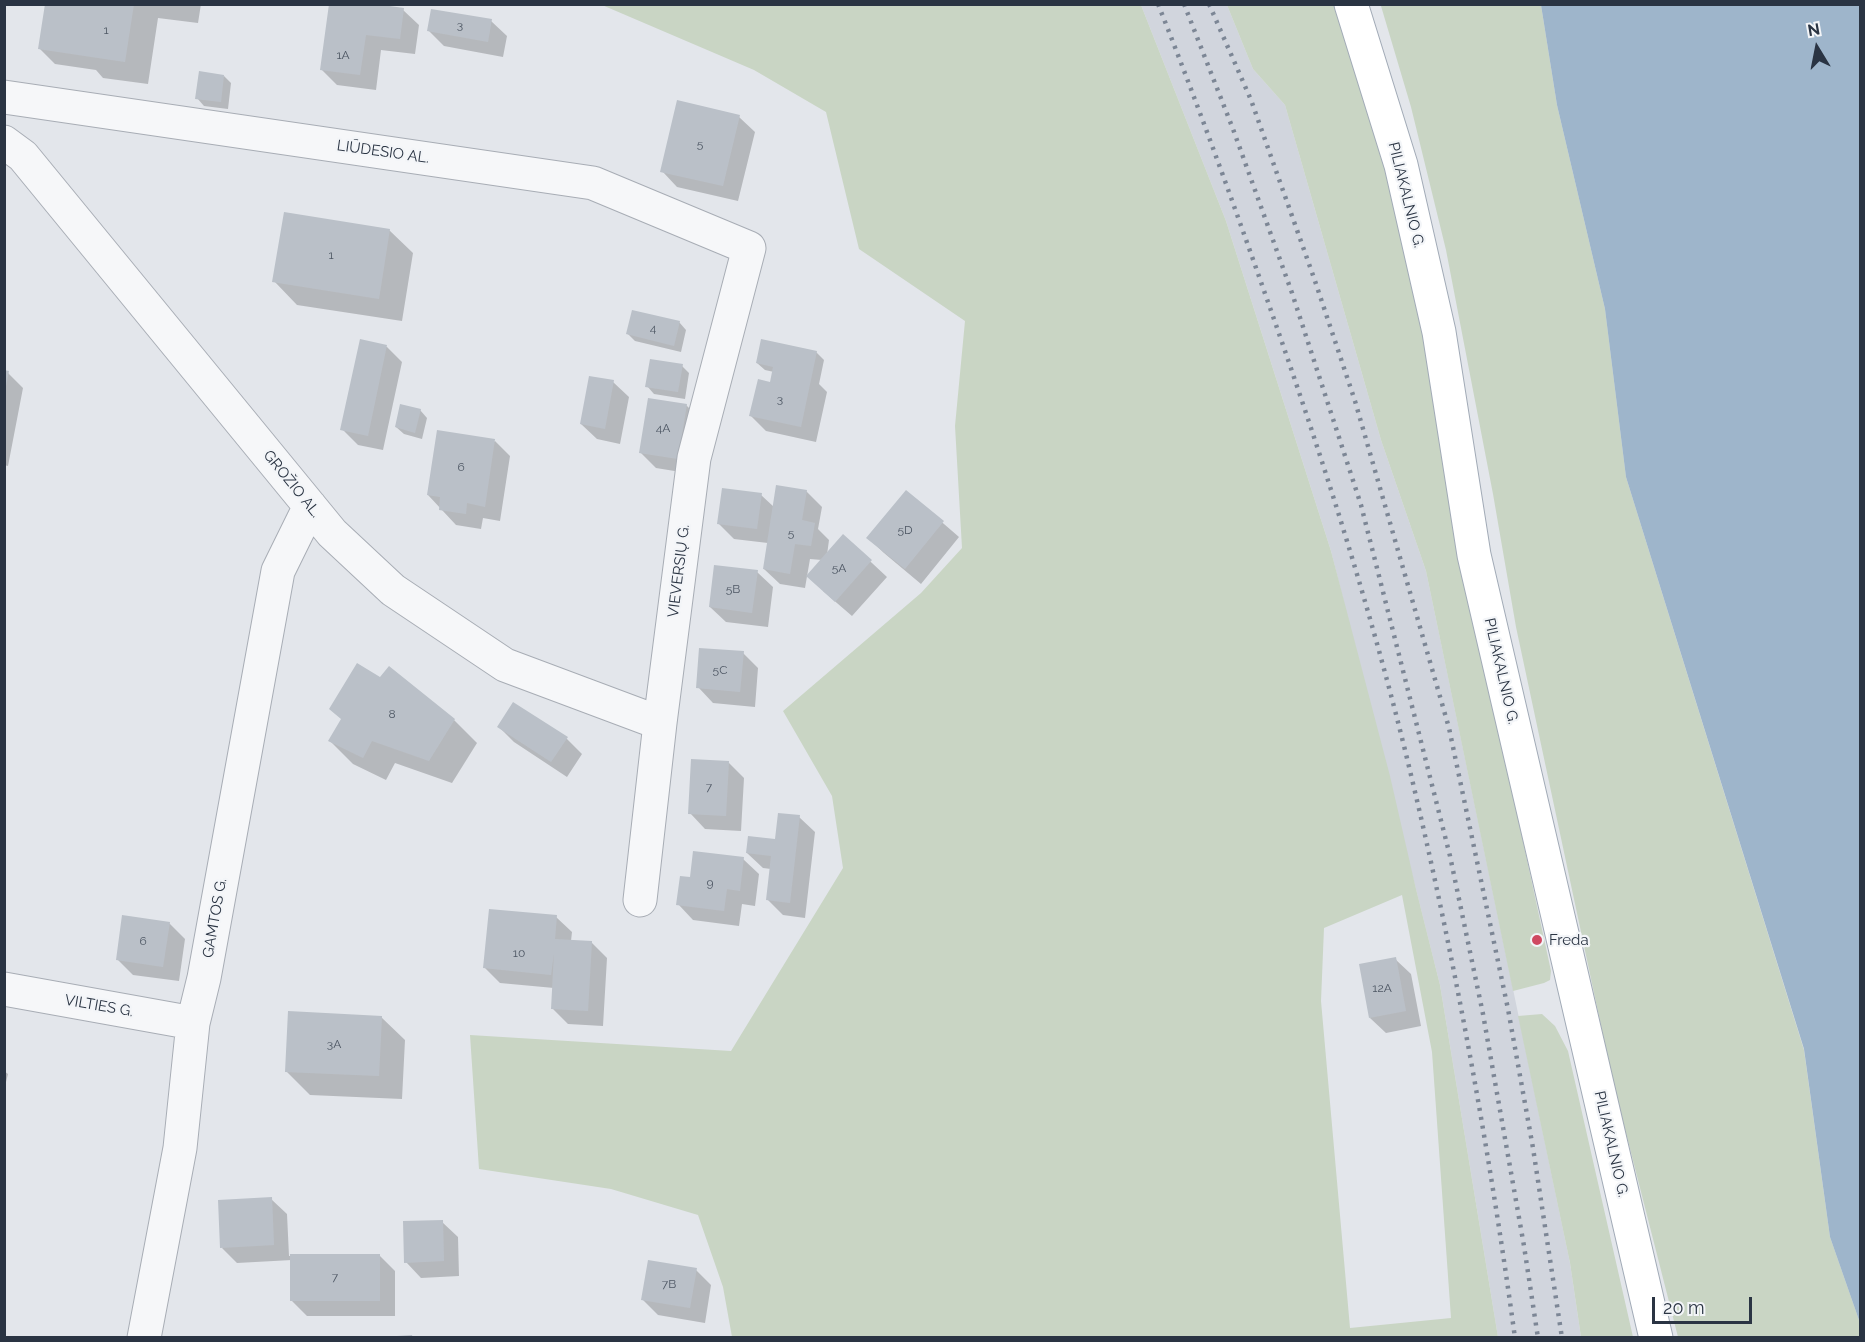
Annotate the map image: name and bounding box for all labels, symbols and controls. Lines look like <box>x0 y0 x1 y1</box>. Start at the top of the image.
house number: 3 <box>457 18 463 32</box>
north arrow <box>1787 18 1847 78</box>
text: N <box>1806 19 1821 40</box>
house number: 1 <box>103 23 109 37</box>
house number: 1A <box>336 48 350 62</box>
street label: LIŪDESIO AL. <box>336 137 430 167</box>
house number: 5 <box>697 137 703 151</box>
street label: PILIAKALNIO G. <box>1384 140 1428 250</box>
house number: 1 <box>328 248 334 262</box>
house number: 4 <box>650 321 656 335</box>
house number: 3 <box>777 392 783 406</box>
house number: 4A <box>656 421 670 435</box>
street label: GROŽIO AL. <box>259 447 325 521</box>
house number: 6 <box>457 460 465 474</box>
street label: VIEVERSIŲ G. <box>664 523 694 619</box>
house number: 5D <box>897 523 913 537</box>
house number: 5 <box>788 526 794 540</box>
house number: 5A <box>832 561 846 575</box>
house number: 5B <box>726 582 740 596</box>
street label: PILIAKALNIO G. <box>1480 616 1522 726</box>
house number: 5C <box>713 663 727 677</box>
house number: 8 <box>388 707 396 721</box>
house number: 7 <box>706 780 712 794</box>
house number: 9 <box>706 876 714 890</box>
street label: GAMTOS G. <box>199 877 231 959</box>
place label: Freda <box>1549 931 1589 949</box>
marker: Freda <box>1530 933 1544 947</box>
house number: 6 <box>139 934 147 948</box>
house number: 10 <box>513 946 525 960</box>
house number: 12A <box>1372 981 1392 995</box>
street label: VILTIES G. <box>63 991 135 1021</box>
house number: 3A <box>327 1037 341 1051</box>
street label: PILIAKALNIO G. <box>1590 1089 1632 1199</box>
house number: 7 <box>332 1270 338 1284</box>
house number: 7B <box>662 1277 676 1291</box>
scale bar <box>1655 1285 1756 1323</box>
text: 20 m <box>1663 1297 1705 1318</box>

